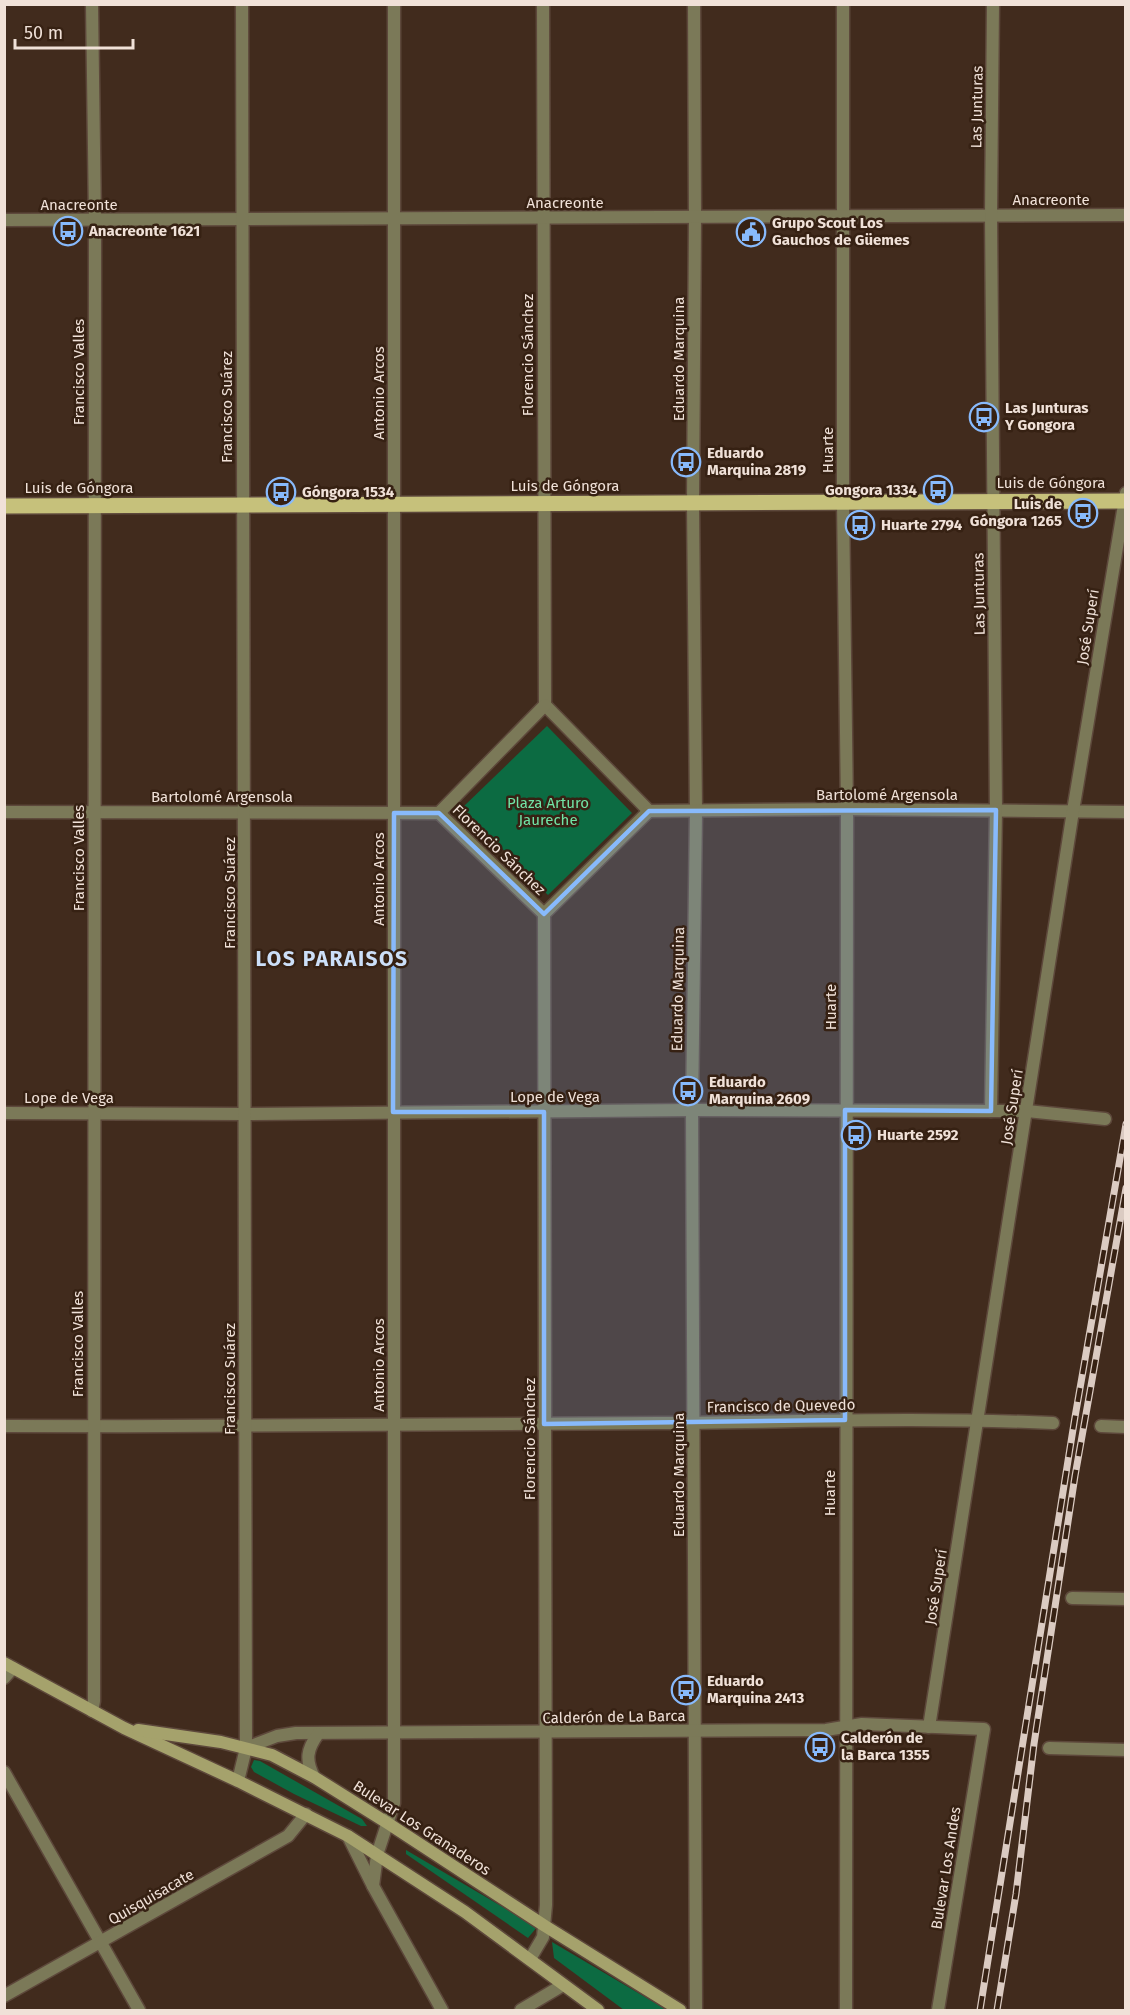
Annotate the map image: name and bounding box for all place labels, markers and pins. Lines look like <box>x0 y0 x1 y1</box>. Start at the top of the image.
place label: Grupo Scout Los Gauchos de Güemes <box>772 214 909 249</box>
bus stop icon: Anacreonte 1621 <box>52 215 84 247</box>
public building icon: Grupo Scout Los Gauchos de Güemes <box>735 216 767 248</box>
place label: Anacreonte 1621 <box>88 222 200 240</box>
place label: Las Junturas Y Gongora <box>1004 399 1089 434</box>
bus stop icon: Las Junturas Y Gongora <box>968 401 1000 433</box>
place label: Eduardo Marquina 2819 <box>707 444 806 479</box>
bus stop icon: Eduardo Marquina 2819 <box>670 446 702 478</box>
bus stop icon: Gongora 1334 <box>922 474 954 506</box>
bus stop icon: Góngora 1534 <box>265 476 297 508</box>
place label: Gongora 1334 <box>825 481 918 499</box>
place label: Góngora 1534 <box>302 483 395 501</box>
place label: Luis de Góngora 1265 <box>970 495 1062 530</box>
bus stop icon: Luis de Góngora 1265 <box>1067 497 1099 529</box>
bus stop icon: Huarte 2794 <box>844 509 876 541</box>
place label: Huarte 2794 <box>881 516 963 534</box>
place label: Eduardo Marquina 2609 <box>709 1073 810 1108</box>
bus stop icon: Eduardo Marquina 2609 <box>672 1075 704 1107</box>
bus stop icon: Huarte 2592 <box>840 1119 872 1151</box>
place label: Huarte 2592 <box>877 1126 959 1144</box>
place label: Eduardo Marquina 2413 <box>707 1672 804 1707</box>
bus stop icon: Eduardo Marquina 2413 <box>670 1674 702 1706</box>
place label: Calderón de la Barca 1355 <box>841 1729 930 1764</box>
bus stop icon: Calderón de la Barca 1355 <box>804 1731 836 1763</box>

